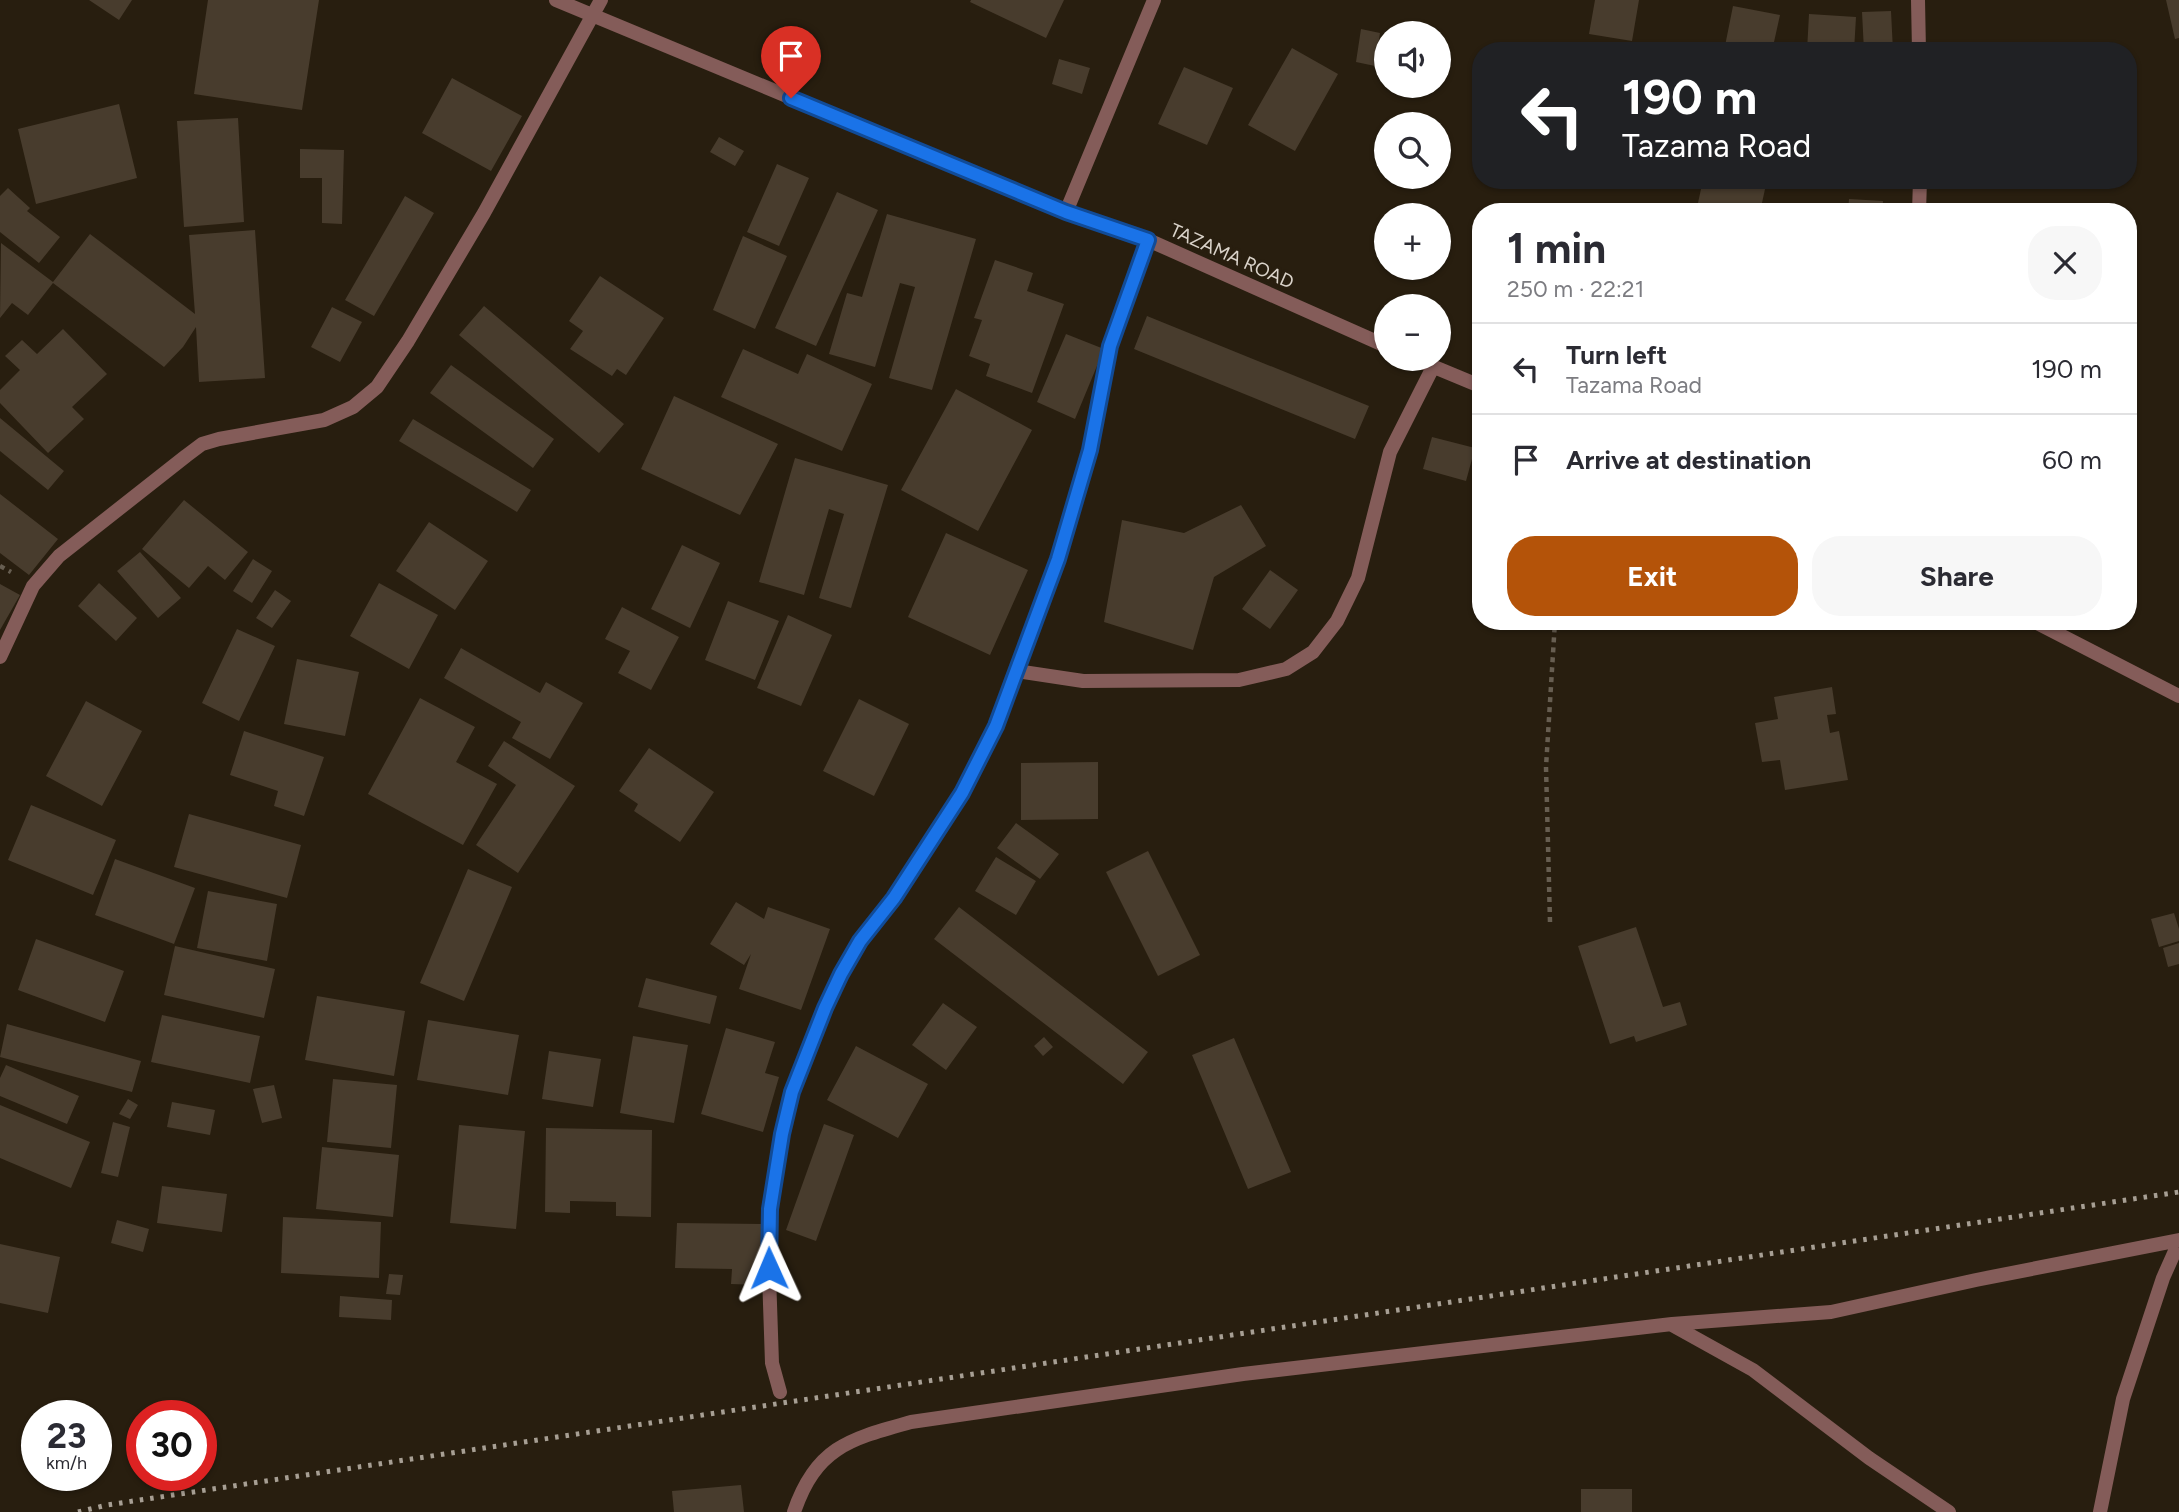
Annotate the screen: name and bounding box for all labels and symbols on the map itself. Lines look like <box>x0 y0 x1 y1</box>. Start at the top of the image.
pin <box>761 26 821 98</box>
street label: TAZAMA ROAD <box>1166 218 1298 294</box>
position arrow <box>732 1231 806 1305</box>
speed limit sign: 30 <box>126 1400 217 1491</box>

